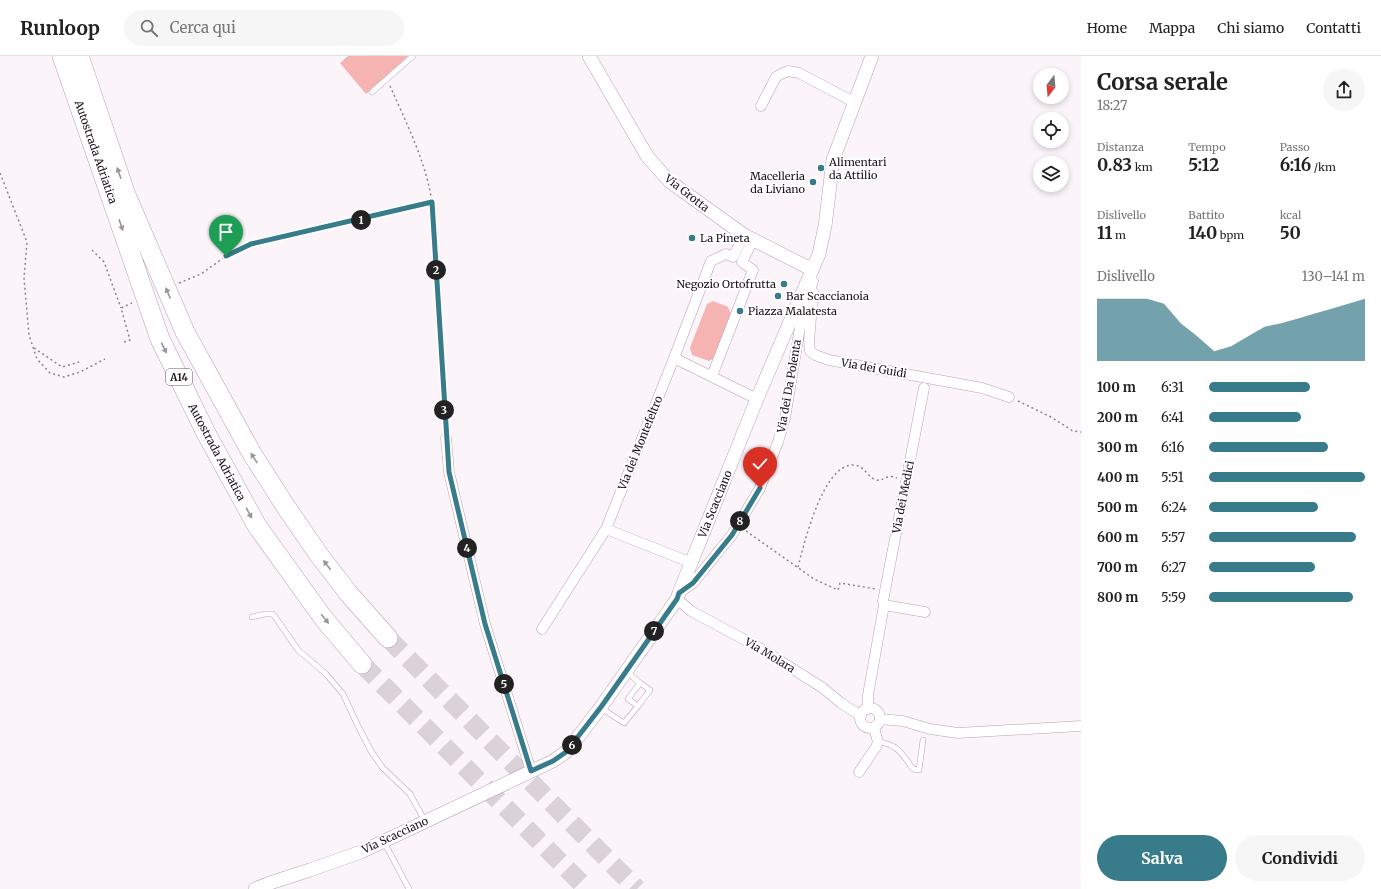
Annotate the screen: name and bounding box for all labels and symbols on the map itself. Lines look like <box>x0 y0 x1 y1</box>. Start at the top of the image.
north arrow <box>1033 68 1069 104</box>
street label: Autostrada Adriatica <box>71 97 120 206</box>
place label: Alimentari da Attilio <box>828 155 887 182</box>
marker: Alimentari da Attilio <box>816 163 826 173</box>
one-way arrow <box>115 167 121 179</box>
place label: Macelleria da Liviano <box>750 169 806 196</box>
street label: Via Grotta <box>661 171 712 215</box>
marker: Macelleria da Liviano <box>808 177 818 187</box>
pin: 1 <box>351 210 371 230</box>
pin <box>209 215 243 256</box>
one-way arrow <box>119 219 125 231</box>
place label: La Pineta <box>700 231 750 245</box>
marker: La Pineta <box>687 233 697 243</box>
pin: 2 <box>426 260 446 280</box>
place label: Negozio Ortofrutta <box>676 277 776 291</box>
marker: Negozio Ortofrutta <box>779 279 789 289</box>
one-way arrow <box>165 288 171 299</box>
place label: Bar Scaccianoia <box>786 289 869 303</box>
marker: Bar Scaccianoia <box>773 291 783 301</box>
place label: Piazza Malatesta <box>748 304 837 318</box>
marker: Piazza Malatesta <box>735 306 745 316</box>
street label: Via dei Da Polenta <box>774 338 804 435</box>
one-way arrow <box>161 342 168 353</box>
street label: Via dei Guidi <box>839 355 908 381</box>
road number: A14 <box>166 369 192 385</box>
street label: Via dei Montefeltro <box>614 393 666 493</box>
street label: Autostrada Adriatica <box>185 400 249 503</box>
pin: 3 <box>434 400 454 420</box>
pin <box>743 447 777 488</box>
one-way arrow <box>251 452 258 464</box>
street label: Via dei Medici <box>889 459 917 536</box>
street label: Via Scacciano <box>695 468 735 541</box>
one-way arrow <box>246 507 253 519</box>
pin: 8 <box>730 511 750 531</box>
pin: 4 <box>457 538 477 558</box>
one-way arrow <box>323 560 331 571</box>
one-way arrow <box>320 613 329 624</box>
pin: 7 <box>644 621 664 641</box>
street label: Via Molara <box>741 634 798 676</box>
pin: 5 <box>494 674 514 694</box>
pin: 6 <box>562 735 582 755</box>
street label: Via Scacciano <box>359 813 431 857</box>

